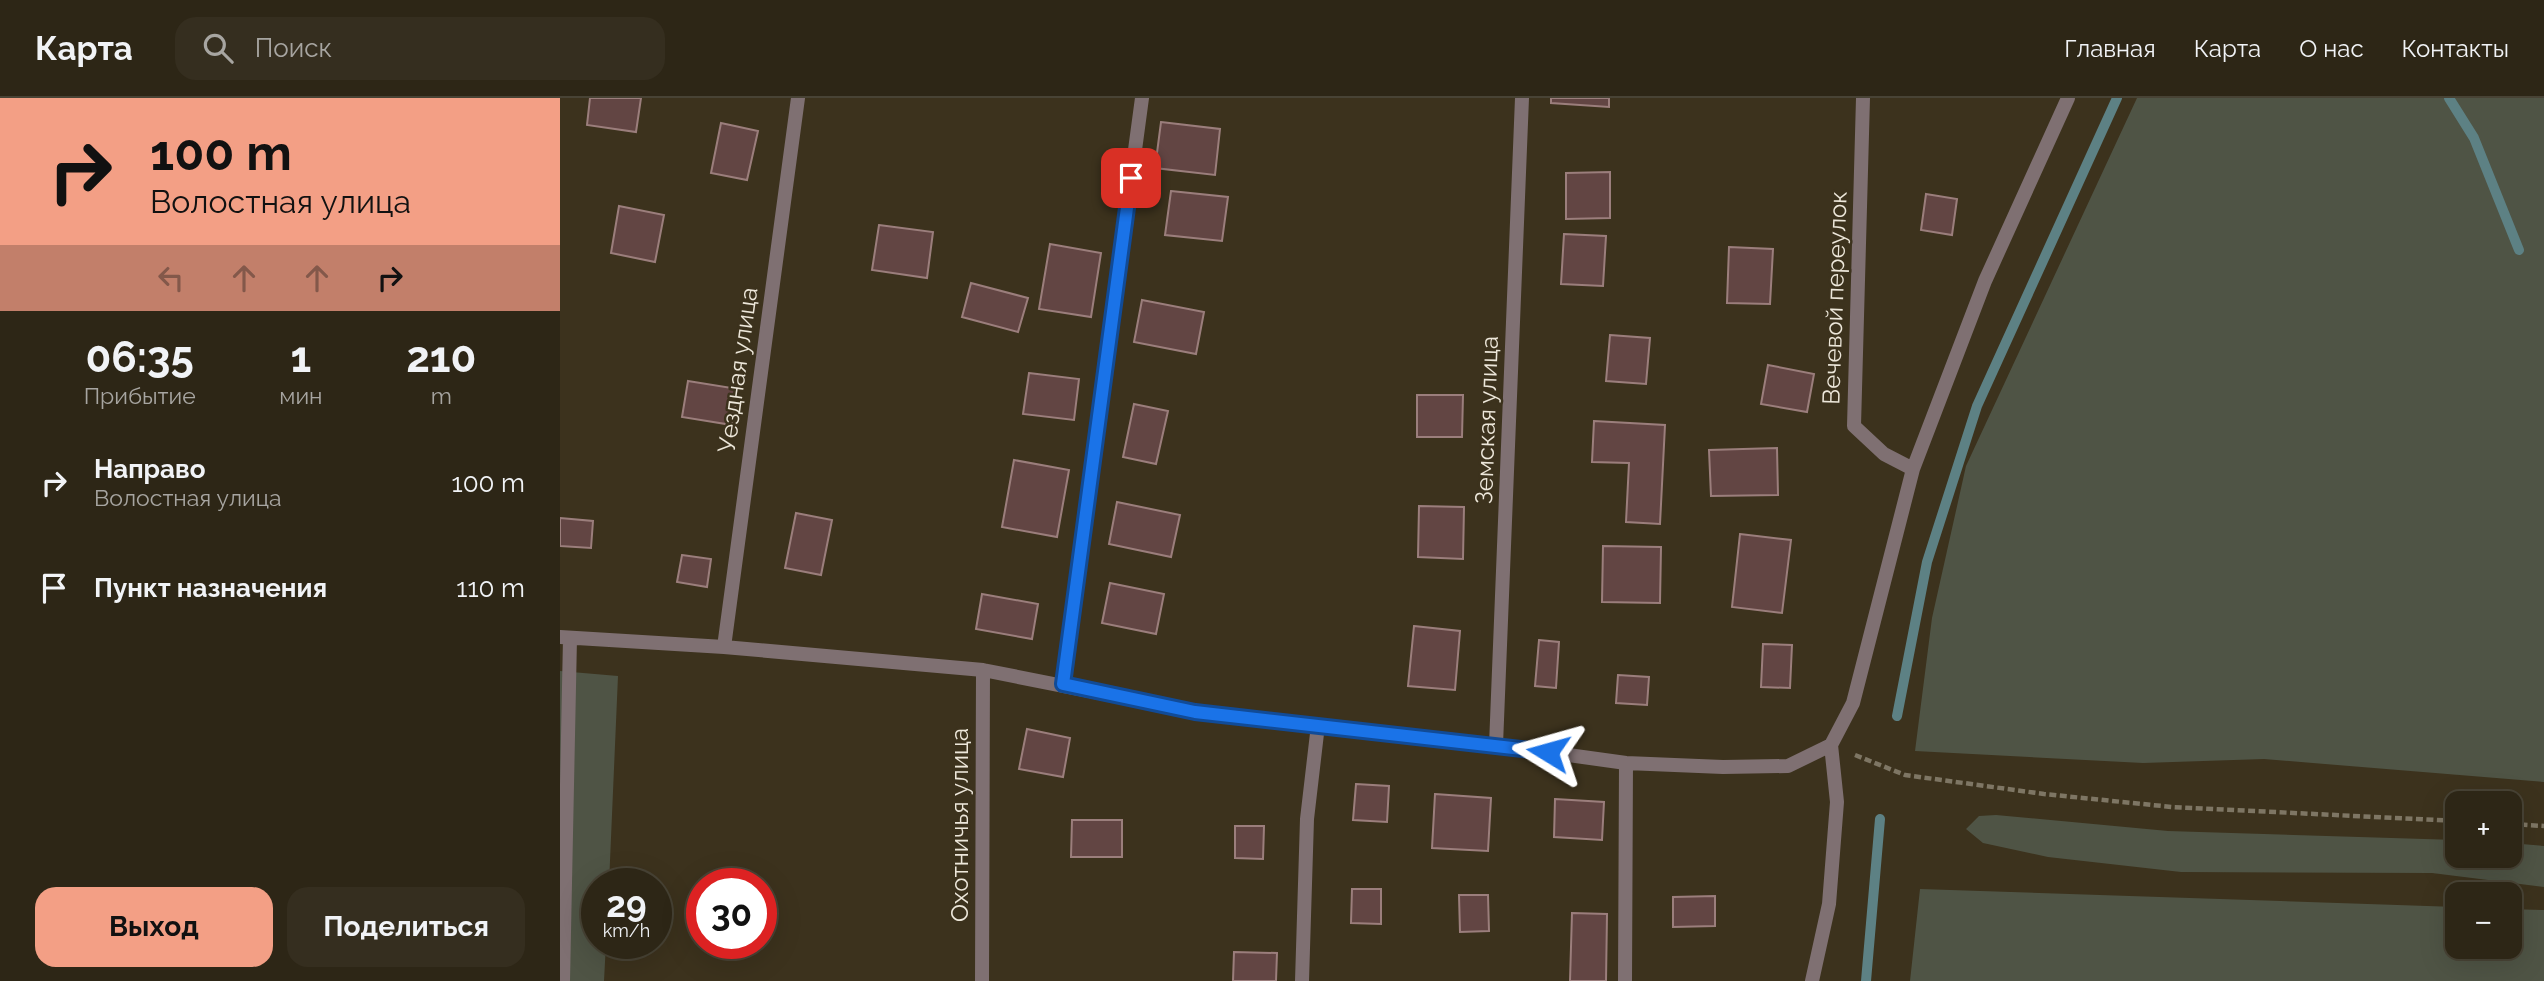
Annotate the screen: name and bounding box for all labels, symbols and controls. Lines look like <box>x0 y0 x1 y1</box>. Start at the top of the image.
search box <box>175 17 665 80</box>
text: Карта <box>35 29 133 68</box>
icon: search <box>199 29 237 67</box>
text: Поиск <box>255 33 332 63</box>
text: Главная <box>2064 34 2156 63</box>
text: Карта <box>2194 34 2261 63</box>
text: О нас <box>2299 34 2364 63</box>
text: Контакты <box>2402 34 2509 63</box>
text: 100 m <box>150 124 292 181</box>
icon: right <box>35 126 126 217</box>
pin <box>1101 148 1161 208</box>
icon: arrive <box>1112 159 1150 197</box>
text: Волостная улица <box>150 183 411 220</box>
street label: Вечевой переулок <box>1816 191 1853 405</box>
icon: left <box>152 259 190 297</box>
icon: ahead <box>225 259 263 297</box>
icon: ahead <box>298 259 336 297</box>
icon: right <box>371 259 409 297</box>
street label: Уездная улица <box>712 285 763 454</box>
text: 06:35 <box>85 333 194 382</box>
text: 1 <box>291 333 311 382</box>
text: 210 <box>406 333 476 382</box>
street label: Земская улица <box>1469 335 1504 505</box>
text: Прибытие <box>84 382 196 409</box>
text: мин <box>279 382 322 409</box>
text: m <box>431 382 452 409</box>
text: Направо <box>94 454 205 484</box>
icon: right <box>35 464 73 502</box>
text: 100 m <box>452 468 525 498</box>
text: Волостная улица <box>94 484 282 511</box>
icon: arrive <box>35 569 73 607</box>
text: Пункт назначения <box>94 573 327 603</box>
text: 110 m <box>456 573 525 603</box>
position arrow <box>1511 715 1585 789</box>
street label: Охотничья улица <box>945 728 974 922</box>
map controls <box>2445 791 2522 959</box>
button: + <box>2445 791 2522 868</box>
speed limit sign: 30 <box>686 868 777 959</box>
button: − <box>2445 882 2522 959</box>
text: 29 <box>606 884 647 925</box>
button: Выход <box>35 887 273 967</box>
button: Поделиться <box>287 887 525 967</box>
text: km/h <box>603 920 650 941</box>

